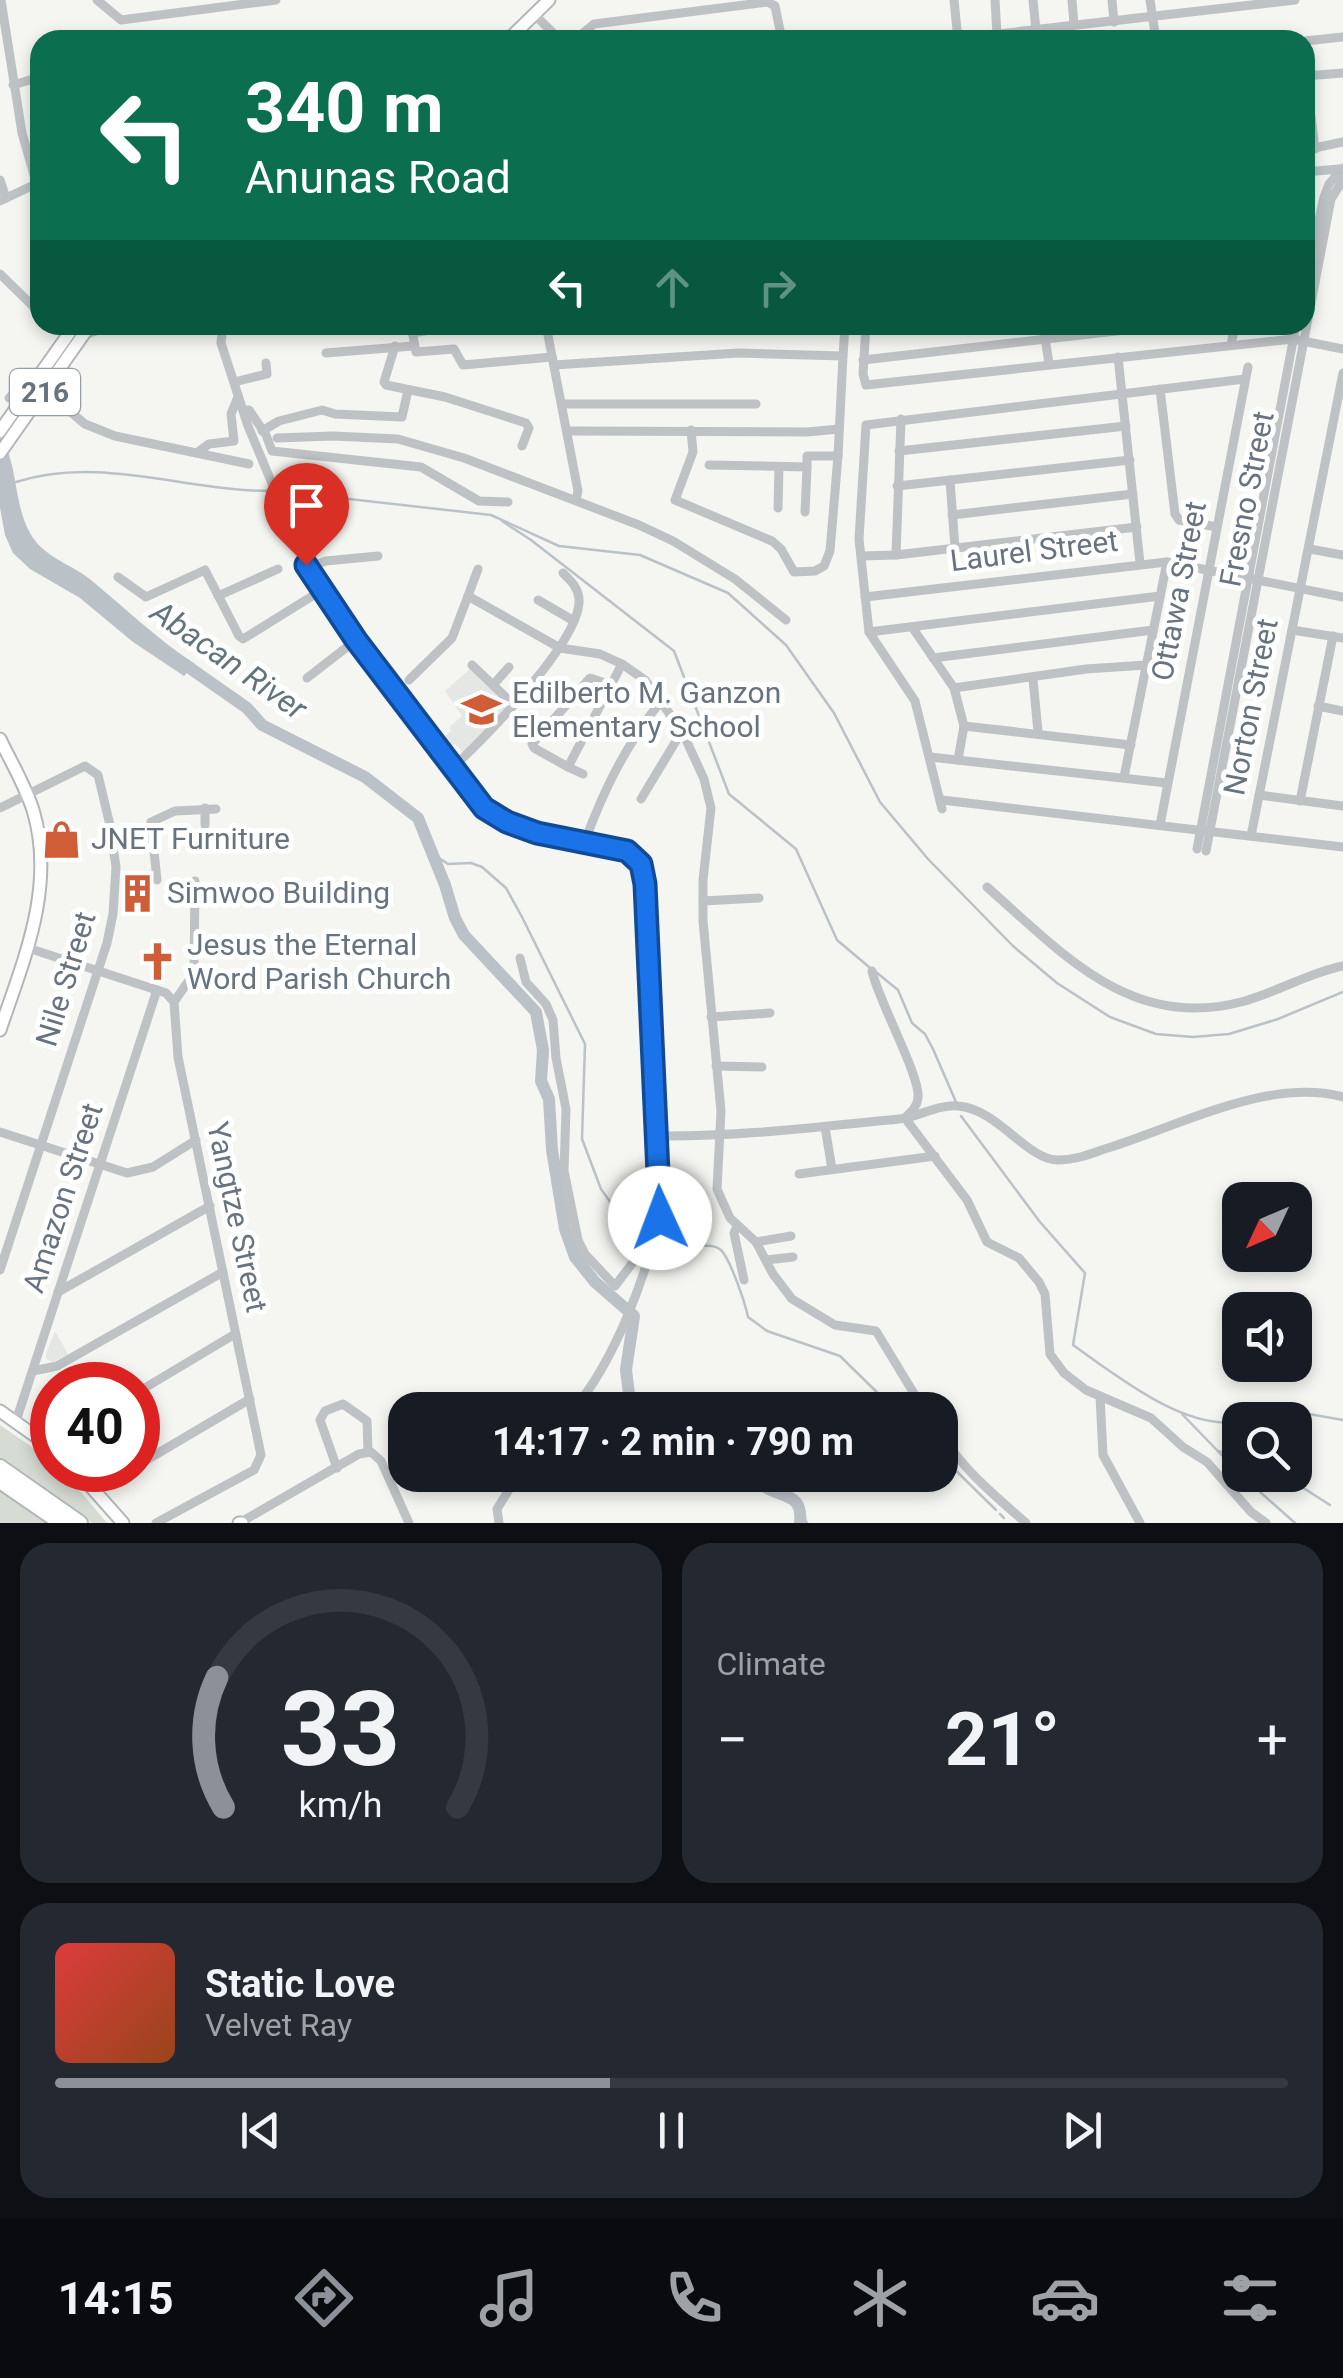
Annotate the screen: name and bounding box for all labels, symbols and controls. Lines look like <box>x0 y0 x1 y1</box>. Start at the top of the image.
text: 340 m <box>245 67 444 149</box>
icon: left <box>80 70 210 200</box>
text: Anunas Road <box>245 151 511 204</box>
icon: left <box>540 260 595 315</box>
icon: ahead <box>645 260 700 315</box>
icon: right <box>750 260 805 315</box>
road number: 216 <box>10 369 80 415</box>
street label: Fresno Street <box>1212 408 1281 589</box>
pin <box>264 463 349 566</box>
icon: arrive <box>279 478 334 533</box>
street label: Ottawa Street <box>1144 498 1213 684</box>
street label: Laurel Street <box>948 523 1120 578</box>
water label: Abacan River <box>142 591 315 728</box>
street label: Norton Street <box>1216 616 1285 798</box>
place label: Edilberto M. Ganzon Elementary School <box>512 675 781 744</box>
school or university icon: Edilberto M. Ganzon Elementary School <box>461 689 503 731</box>
shop icon: JNET Furniture <box>40 818 82 860</box>
place label: JNET Furniture <box>91 821 290 856</box>
building icon: Simwoo Building <box>116 872 158 914</box>
place label: Simwoo Building <box>167 875 390 910</box>
street label: Nile Street <box>29 908 103 1050</box>
place label: Jesus the Eternal Word Parish Church <box>187 927 451 996</box>
church icon: Jesus the Eternal Word Parish Church <box>136 941 178 983</box>
street label: Amazon Street <box>15 1099 110 1297</box>
street label: Yangtze Street <box>200 1119 275 1315</box>
position arrow <box>608 1166 712 1270</box>
north arrow <box>1222 1182 1312 1272</box>
map controls <box>1222 1182 1312 1492</box>
button: sound <box>1222 1292 1312 1382</box>
speed limit sign: 40 <box>30 1362 160 1492</box>
button: search <box>1222 1402 1312 1492</box>
text: 14:17 · 2 min · 790 m <box>492 1420 854 1464</box>
text: Climate <box>717 1645 826 1683</box>
text: 33 <box>281 1669 400 1790</box>
text: 21° <box>945 1695 1060 1783</box>
text: − <box>717 1708 748 1772</box>
text: + <box>1257 1708 1288 1772</box>
text: km/h <box>299 1784 383 1826</box>
text: Static Love <box>205 1962 395 2006</box>
text: Velvet Ray <box>205 2006 352 2044</box>
icon: previous <box>233 2103 288 2158</box>
icon: pause <box>644 2103 699 2158</box>
icon: next <box>1055 2103 1110 2158</box>
icon: directions <box>289 2263 359 2333</box>
icon: music <box>474 2263 544 2333</box>
icon: phone <box>659 2263 729 2333</box>
icon: climate <box>845 2263 915 2333</box>
icon: car <box>1030 2263 1100 2333</box>
icon: filters <box>1215 2263 1285 2333</box>
text: 14:15 <box>58 2272 174 2325</box>

